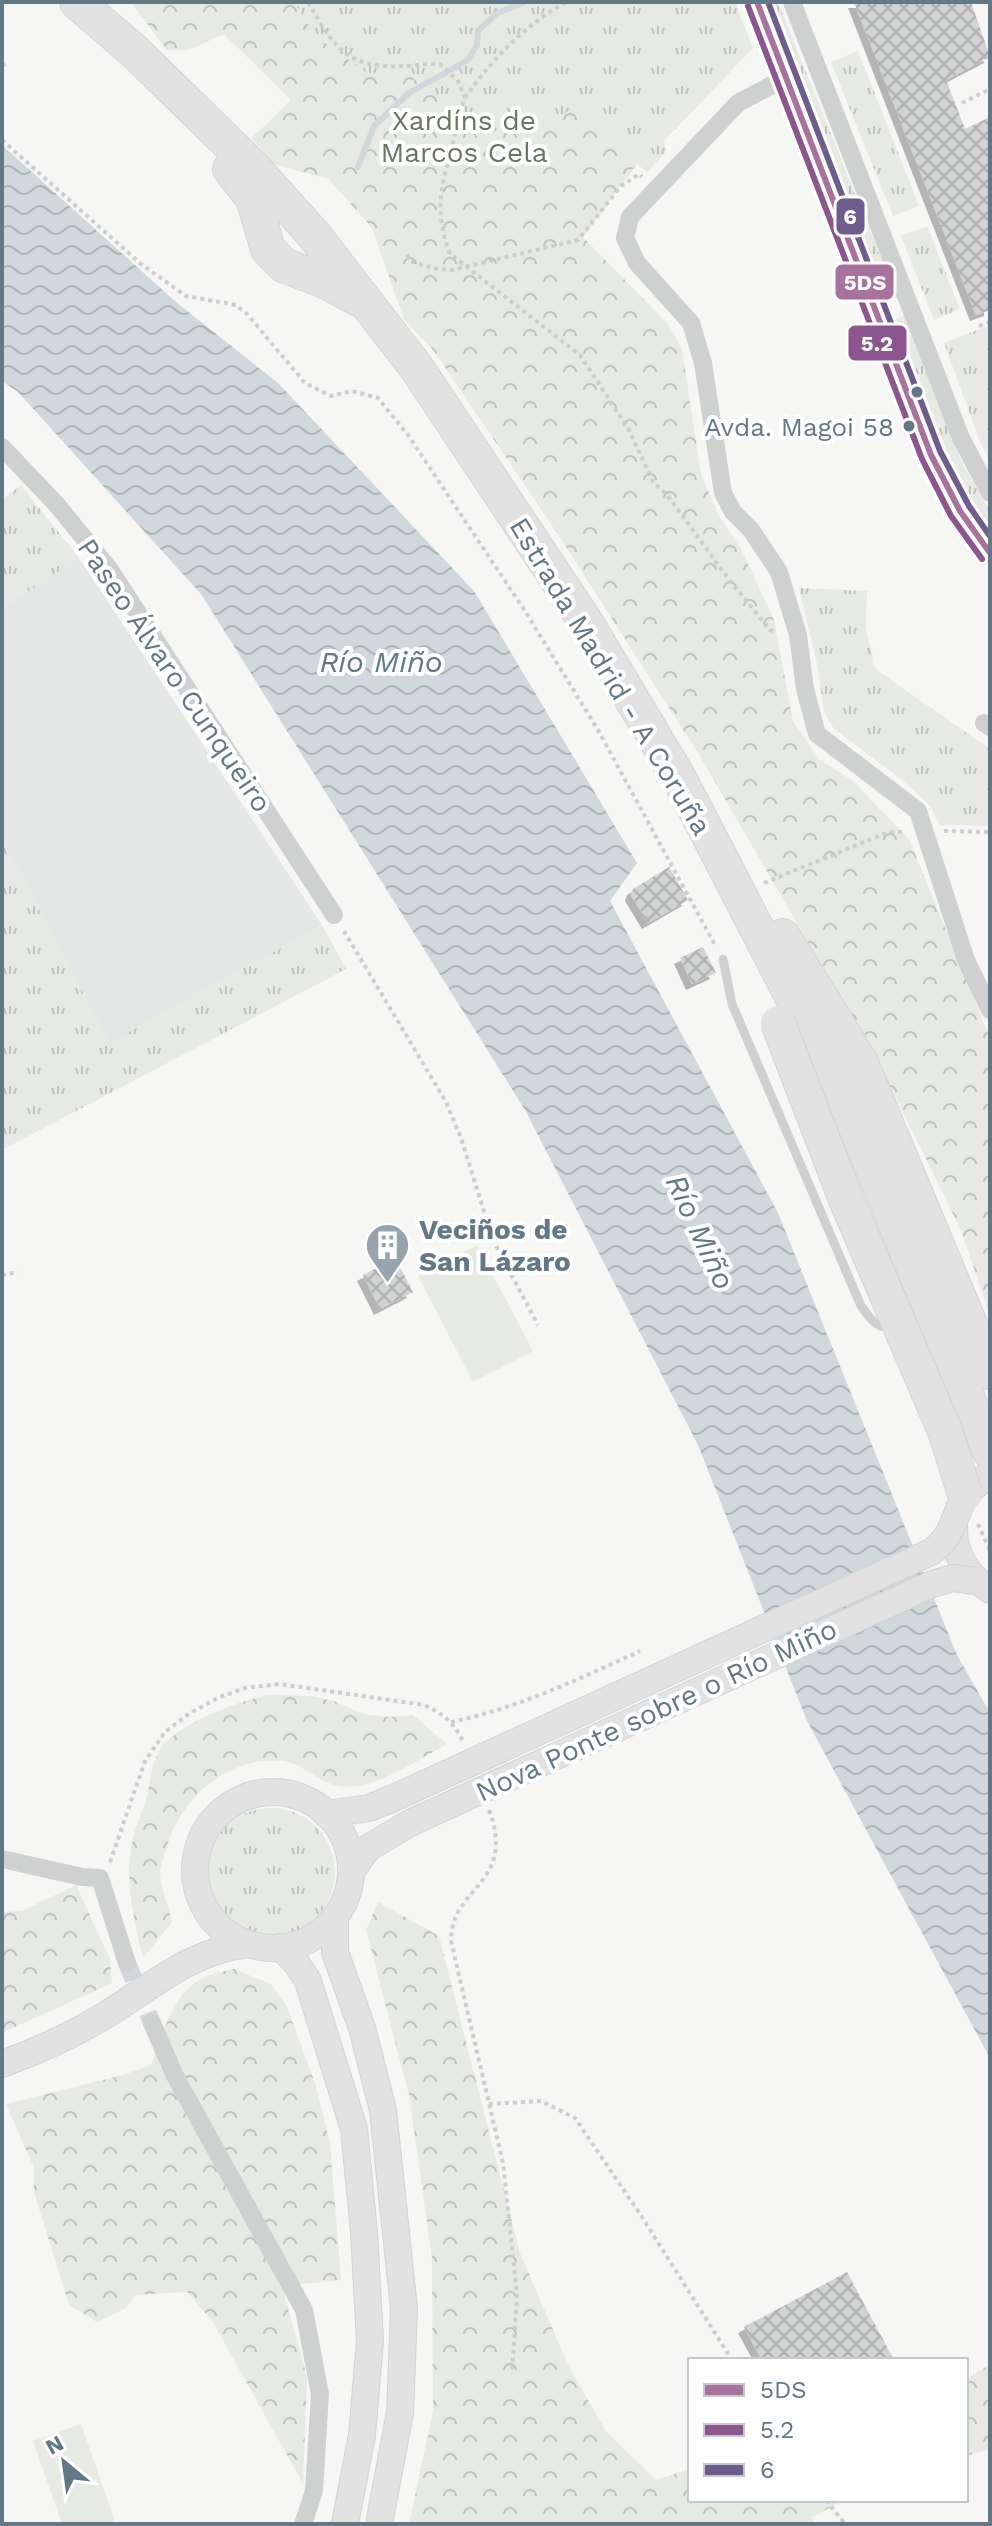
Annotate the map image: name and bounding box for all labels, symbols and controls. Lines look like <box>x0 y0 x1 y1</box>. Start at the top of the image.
park label: Xardíns de Marcos Cela <box>380 104 548 169</box>
line badge: 6 <box>835 197 866 236</box>
text: 6 <box>843 204 857 229</box>
line badge: 5DS <box>834 263 895 301</box>
text: 5DS <box>844 270 886 295</box>
line badge: 5.2 <box>847 324 908 362</box>
text: 5.2 <box>861 331 893 356</box>
unlabelled marker <box>909 384 925 400</box>
place label: Avda. Magoi 58 <box>704 412 894 442</box>
marker: Avda. Magoi 58 <box>901 418 917 434</box>
street label: Estrada Madrid - A Coruña <box>503 512 719 841</box>
street label: Paseo Álvaro Cunqueiro <box>71 532 279 818</box>
water label: Río Miño <box>319 644 443 679</box>
water label: Río Miño <box>659 1169 742 1295</box>
place label: Veciños de San Lázaro <box>419 1213 571 1278</box>
building icon: Veciños de San Lázaro <box>364 1221 412 1284</box>
street label: Nova Ponte sobre o Río Miño <box>471 1612 842 1809</box>
legend <box>688 2358 968 2502</box>
text: 5DS <box>760 2376 807 2404</box>
text: 5.2 <box>760 2416 794 2444</box>
north arrow <box>24 2422 104 2502</box>
text: N <box>41 2430 68 2460</box>
text: 6 <box>760 2456 775 2484</box>

